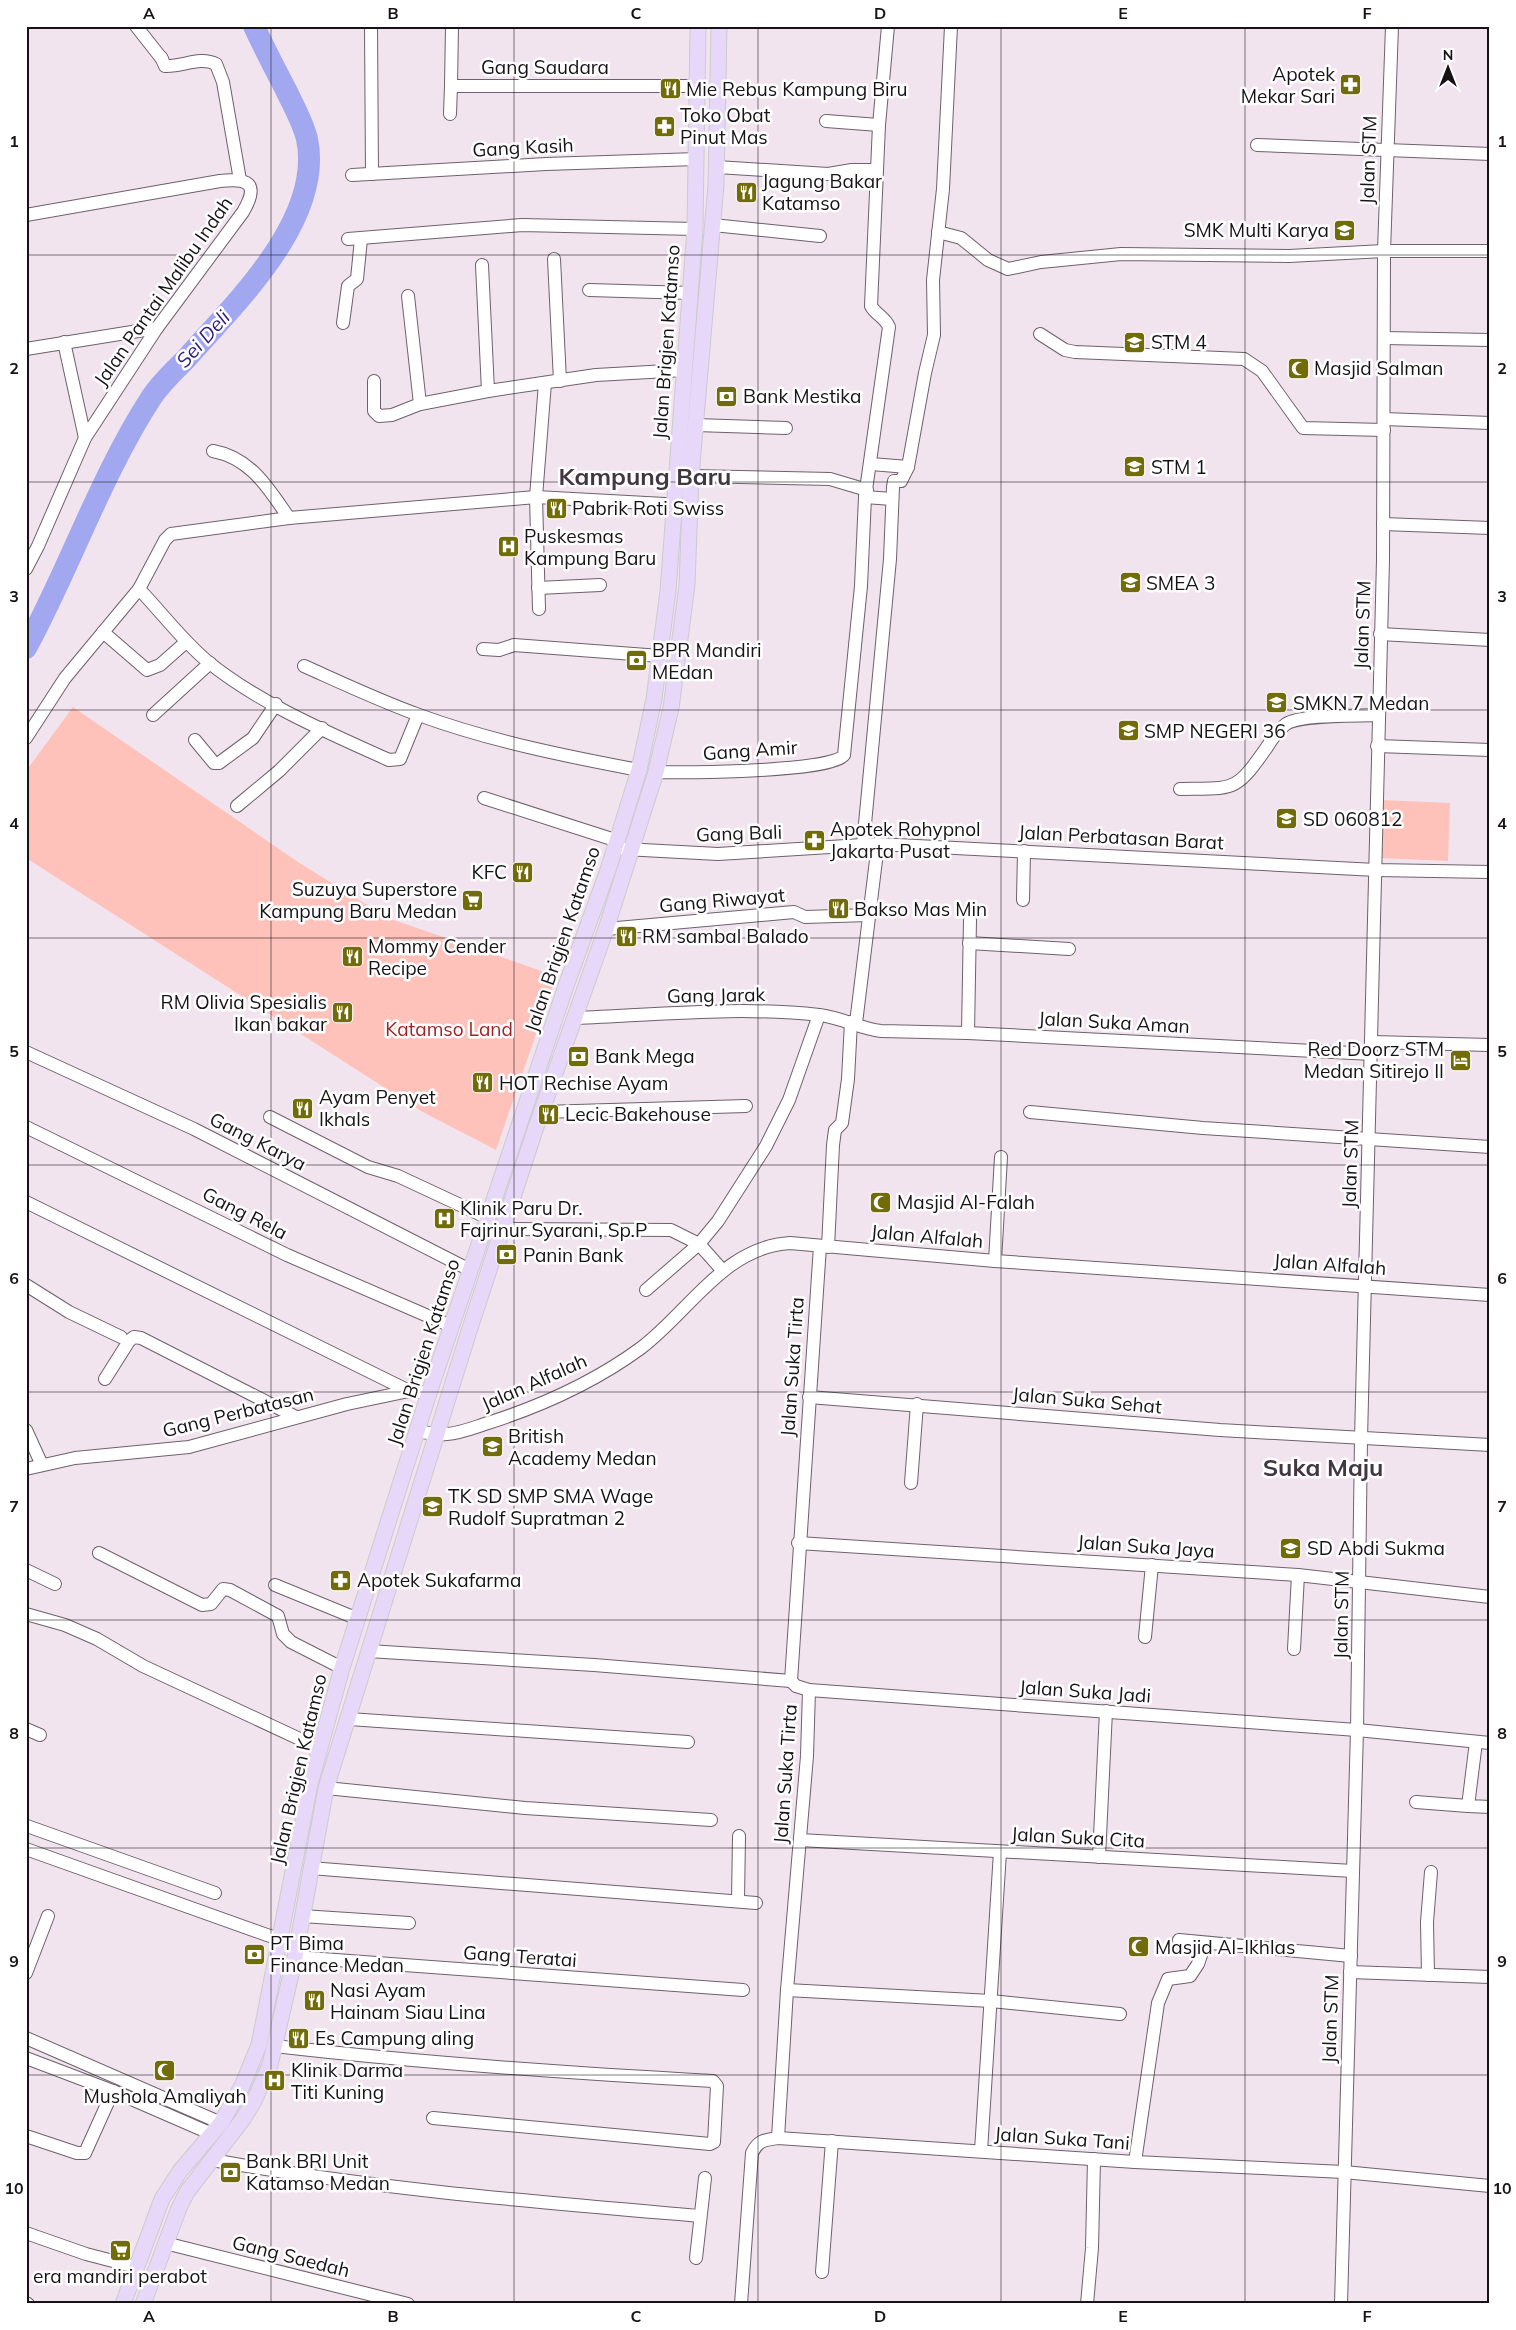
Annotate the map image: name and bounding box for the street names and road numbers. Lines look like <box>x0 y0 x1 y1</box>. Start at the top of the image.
street label: Gang Saudara <box>481 55 609 79</box>
street label: Jalan STM <box>1354 115 1382 205</box>
street label: Gang Kasih <box>472 132 574 162</box>
street label: Jalan Pantai Malibu Indah <box>88 192 238 390</box>
street label: Jalan Brigjen Katamso <box>647 244 685 440</box>
street label: Jalan STM <box>1348 580 1376 670</box>
street label: Gang Amir <box>702 735 798 765</box>
street label: Gang Bali <box>695 820 783 846</box>
street label: Jalan Perbatasan Barat <box>1018 820 1225 854</box>
street label: Jalan Brigjen Katamso <box>519 843 605 1035</box>
street label: Gang Riwayat <box>658 883 786 917</box>
street label: Gang Jarak <box>667 982 766 1008</box>
street label: Jalan Suka Aman <box>1038 1006 1190 1038</box>
street label: Gang Karya <box>206 1106 310 1176</box>
street label: Jalan STM <box>1336 1119 1364 1209</box>
street label: Gang Rela <box>199 1181 291 1245</box>
street label: Jalan Alfalah <box>870 1219 984 1253</box>
street label: Jalan Alfalah <box>1273 1248 1387 1280</box>
street label: Jalan Brigjen Katamso <box>381 1256 465 1448</box>
street label: Jalan Suka Tirta <box>775 1296 809 1438</box>
street label: Jalan Alfalah <box>478 1348 590 1416</box>
street label: Gang Perbatasan <box>160 1382 316 1442</box>
street label: Jalan Suka Sehat <box>1011 1382 1163 1419</box>
street label: Jalan Suka Jaya <box>1077 1529 1215 1563</box>
street label: Jalan STM <box>1328 1570 1354 1660</box>
street label: Jalan Brigjen Katamso <box>264 1671 332 1867</box>
street label: Jalan Suka Jadi <box>1018 1674 1152 1708</box>
street label: Jalan Suka Tirta <box>768 1703 802 1845</box>
street label: Jalan Suka Cita <box>1010 1822 1146 1852</box>
street label: Gang Teratai <box>462 1940 578 1972</box>
street label: Jalan STM <box>1316 1974 1344 2064</box>
street label: Jalan Suka Tani <box>994 2121 1130 2155</box>
street label: Gang Saedah <box>230 2230 352 2282</box>

